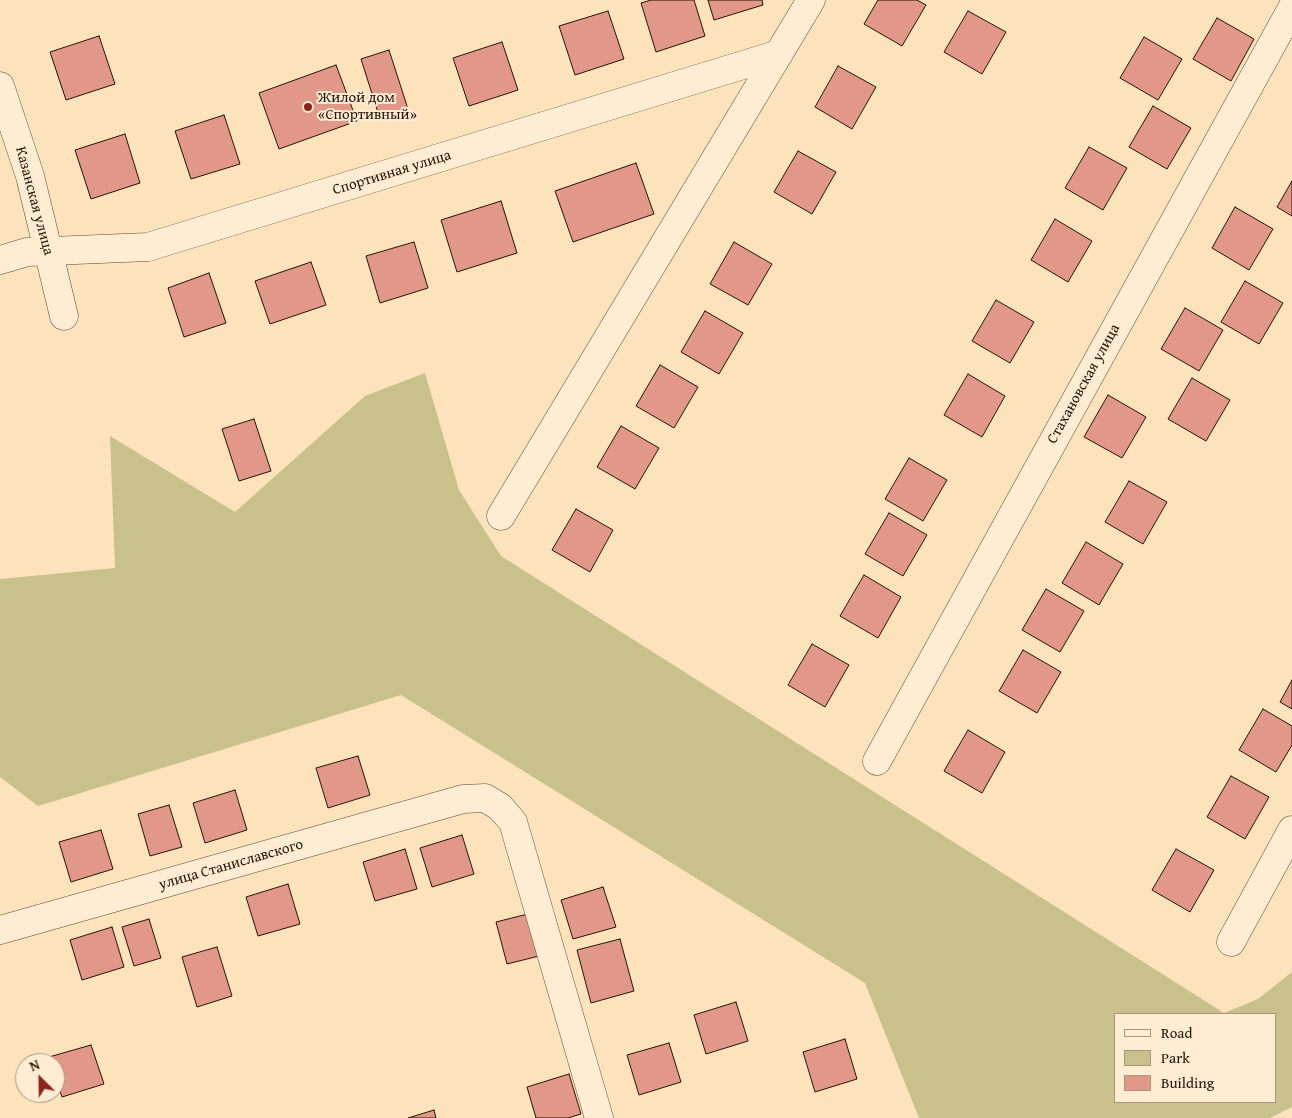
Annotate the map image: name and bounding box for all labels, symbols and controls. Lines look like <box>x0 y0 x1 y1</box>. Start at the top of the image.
place label: Жилой дом «Спортивный» <box>318 89 417 124</box>
marker: Жилой дом «Спортивный» <box>302 101 314 113</box>
street label: Казанская улица <box>11 145 57 257</box>
street label: Спортивная улица <box>331 146 453 200</box>
street label: Стахановская улица <box>1044 321 1124 447</box>
street label: улица Станиславского <box>157 836 305 894</box>
legend <box>1114 1013 1277 1103</box>
text: Road <box>1161 1022 1192 1043</box>
text: Park <box>1161 1047 1190 1068</box>
north arrow <box>15 1053 65 1103</box>
text: N <box>26 1054 43 1076</box>
text: Building <box>1161 1072 1214 1093</box>

